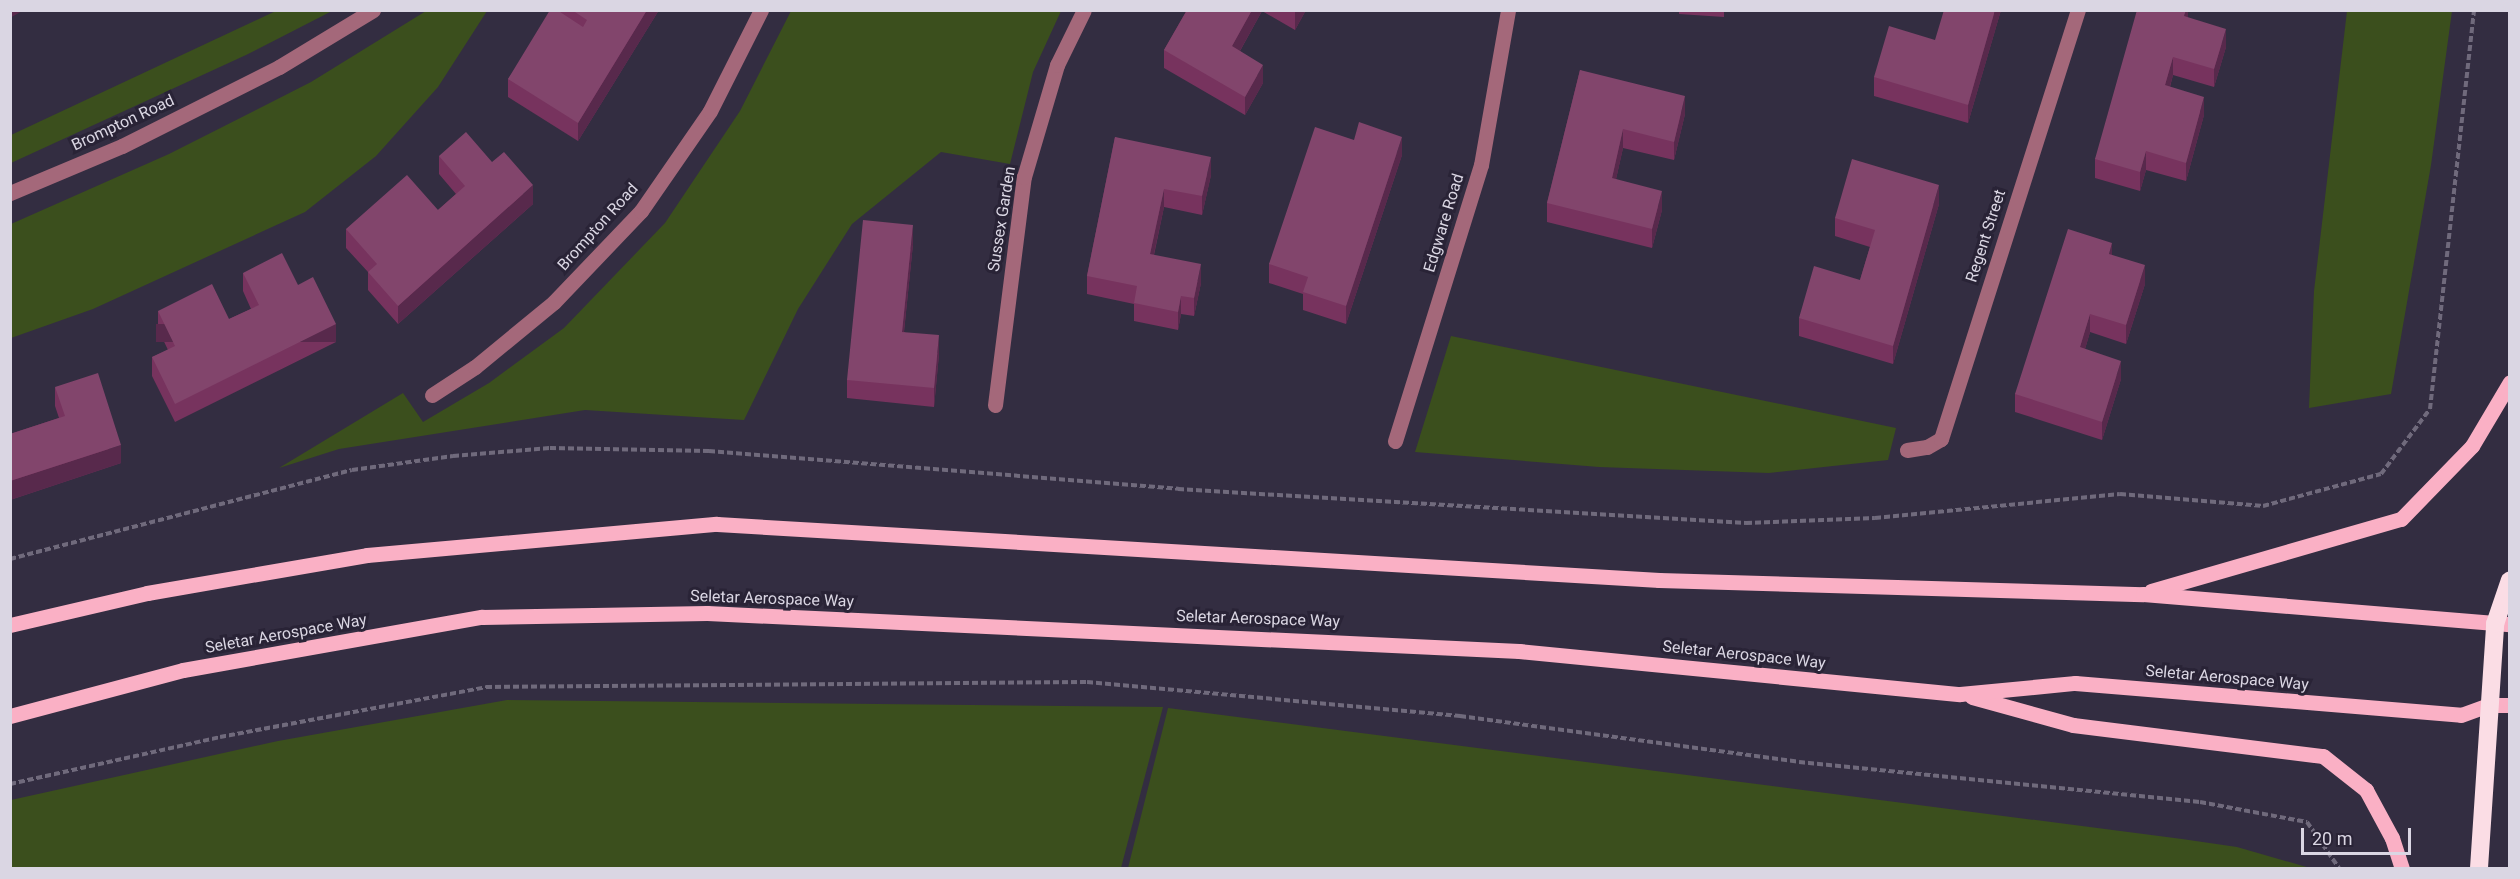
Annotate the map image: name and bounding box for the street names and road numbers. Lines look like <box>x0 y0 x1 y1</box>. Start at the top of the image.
street label: Brompton Road <box>69 91 177 155</box>
street label: Sussex Garden <box>984 165 1020 273</box>
street label: Edgware Road <box>1420 171 1468 275</box>
street label: Brompton Road <box>554 179 642 275</box>
street label: Regent Street <box>1962 187 2010 285</box>
street label: Seletar Aerospace Way <box>690 587 854 611</box>
street label: Seletar Aerospace Way <box>1176 607 1340 631</box>
street label: Seletar Aerospace Way <box>204 610 368 658</box>
street label: Seletar Aerospace Way <box>1662 637 1826 673</box>
street label: Seletar Aerospace Way <box>2145 661 2309 695</box>

